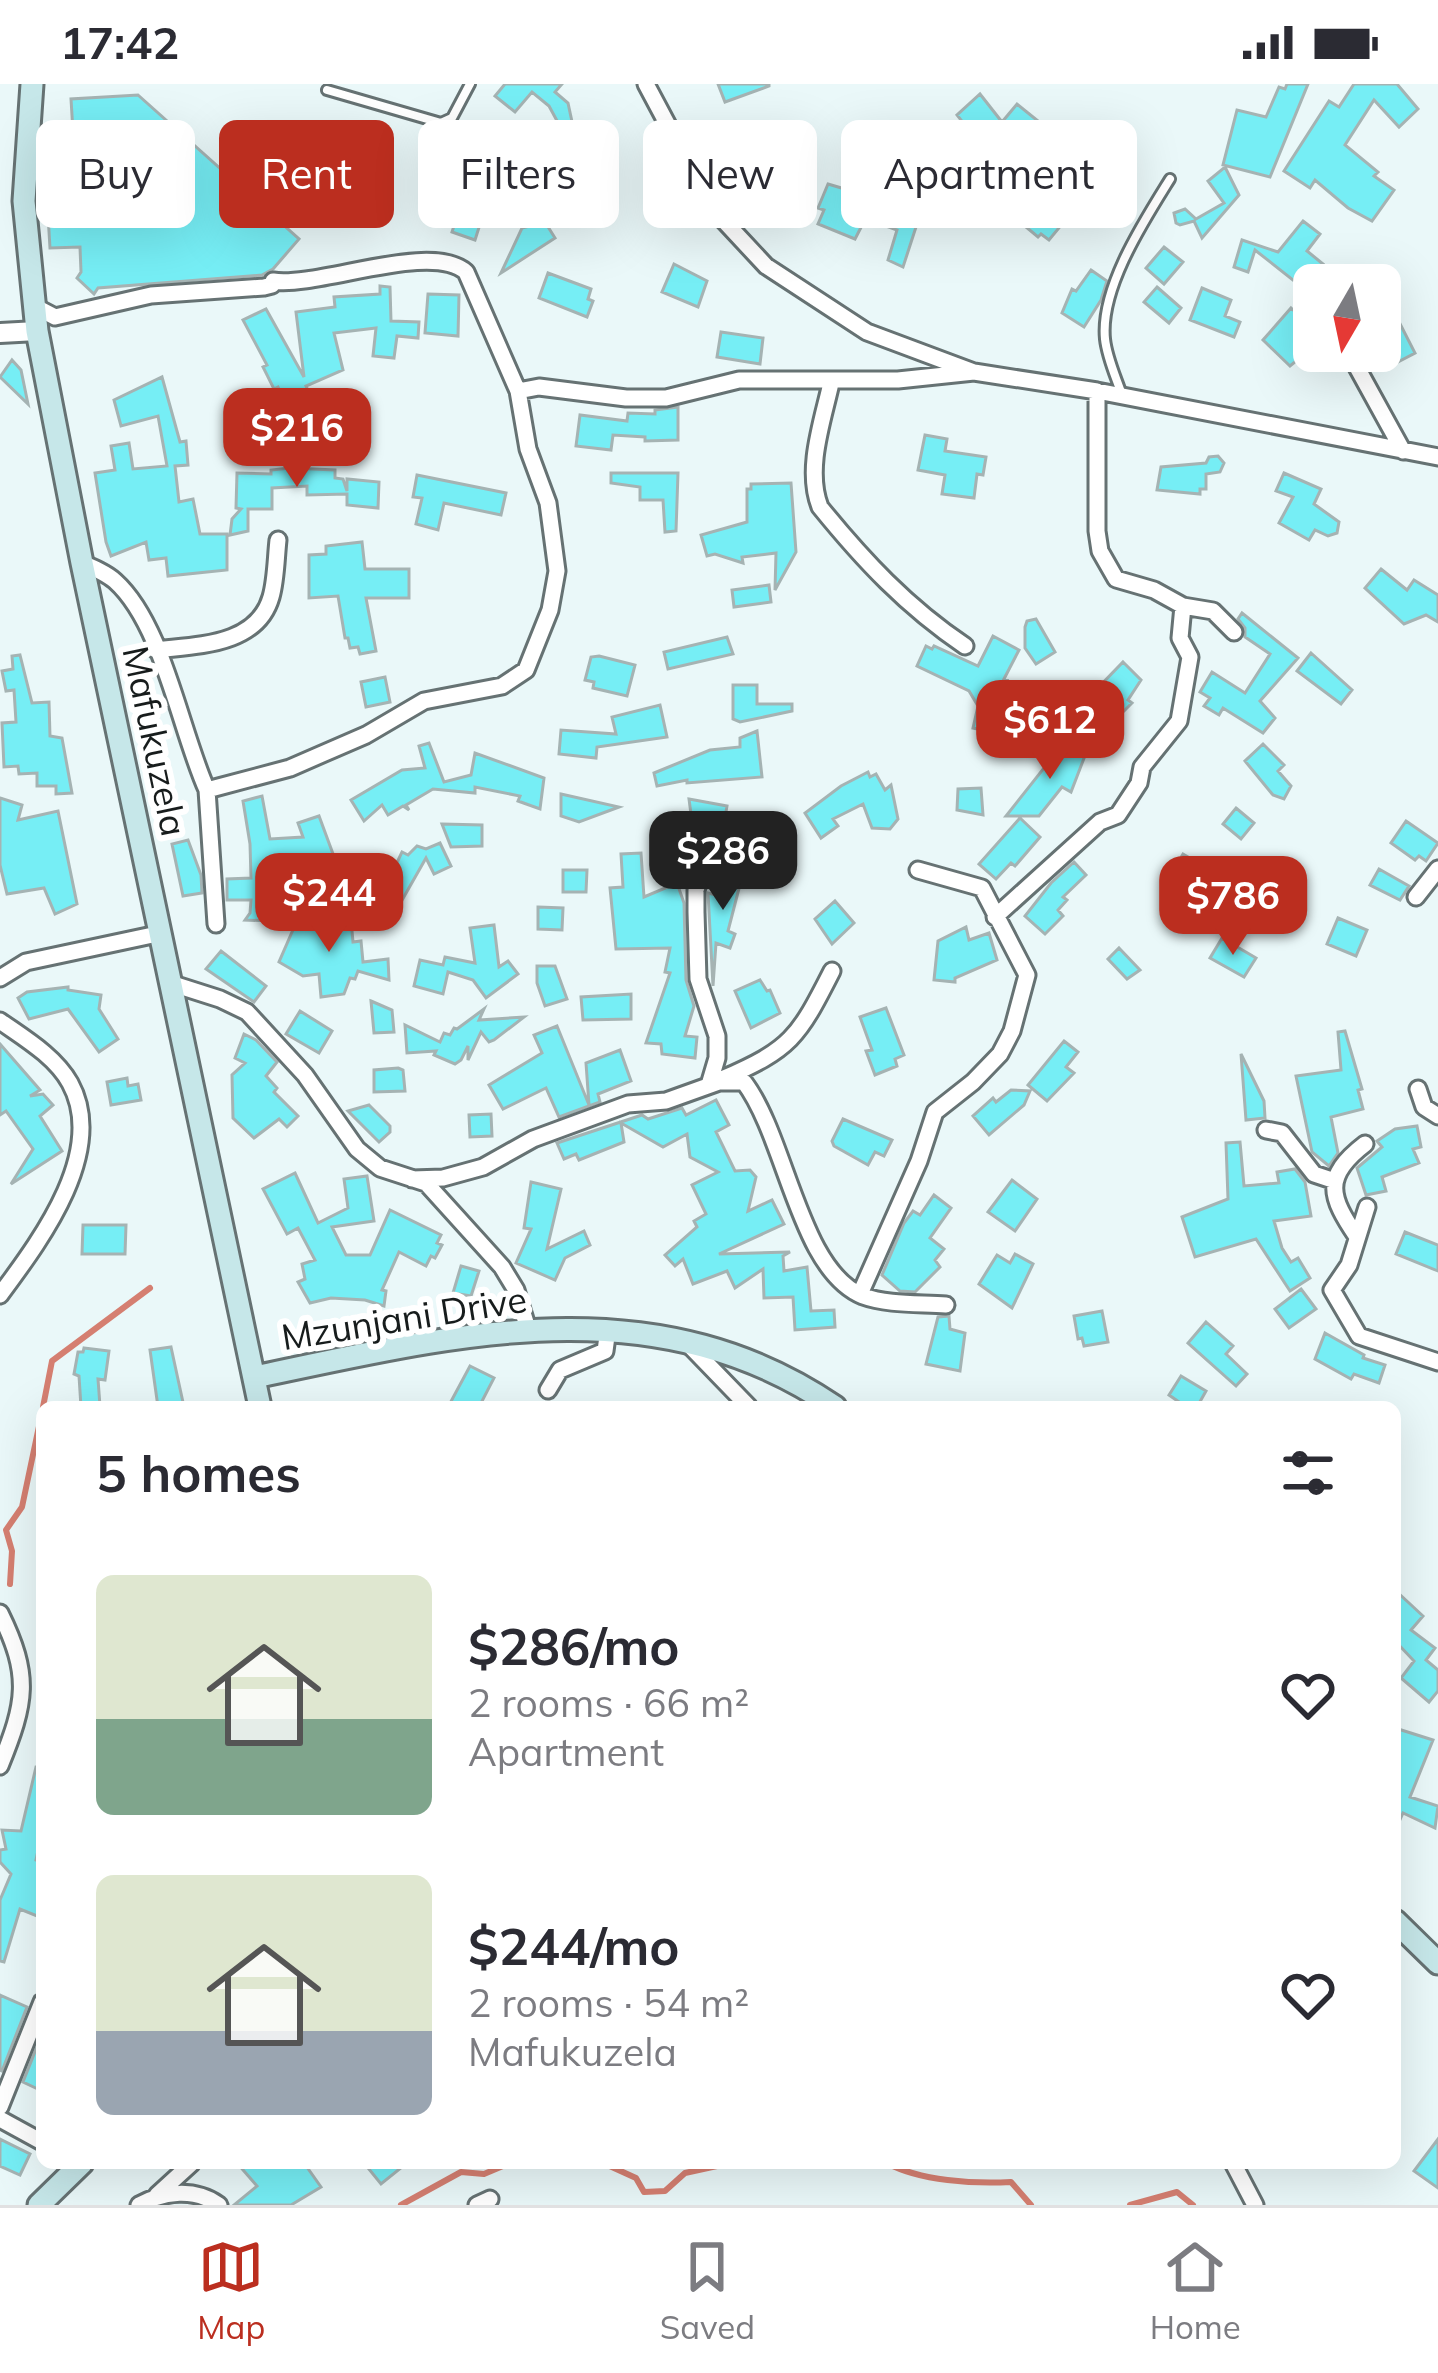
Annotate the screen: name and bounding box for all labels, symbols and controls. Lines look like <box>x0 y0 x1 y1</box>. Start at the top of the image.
text: 17:42 <box>60 14 179 70</box>
chip: Buy <box>36 120 195 228</box>
chip: Rent <box>219 120 394 228</box>
chip: Filters <box>418 120 619 228</box>
chip: New <box>643 120 817 228</box>
chip: Apartment <box>841 120 1137 228</box>
north arrow <box>1293 264 1401 372</box>
map controls <box>1293 264 1401 372</box>
pin: $216 <box>226 388 368 490</box>
text: $216 <box>250 402 344 451</box>
street label: Mafukuzela <box>113 642 198 840</box>
pin: $612 <box>979 680 1121 782</box>
text: $612 <box>1003 694 1097 743</box>
pin: $286 <box>652 811 794 913</box>
text: $286 <box>676 825 770 874</box>
pin: $244 <box>258 853 400 955</box>
pin: $786 <box>1162 856 1304 958</box>
text: $244 <box>282 867 376 916</box>
text: $786 <box>1186 870 1280 919</box>
street label: Mzunjani Drive <box>278 1276 530 1359</box>
icon: filters <box>1275 1440 1341 1506</box>
text: 5 homes <box>96 1441 301 1505</box>
text: $286/mo <box>468 1614 680 1678</box>
icon: home <box>192 1623 336 1767</box>
icon: heart <box>1275 1662 1341 1728</box>
text: 2 rooms · 66 m² <box>468 1678 749 1727</box>
text: Apartment <box>468 1727 664 1776</box>
text: $244/mo <box>468 1914 680 1978</box>
icon: home <box>192 1923 336 2067</box>
icon: heart <box>1275 1962 1341 2028</box>
text: 2 rooms · 54 m² <box>468 1978 749 2027</box>
text: Mafukuzela <box>468 2027 677 2076</box>
tab: Map <box>197 2234 265 2347</box>
tab: Saved <box>660 2234 755 2347</box>
tab: Home <box>1150 2234 1241 2347</box>

